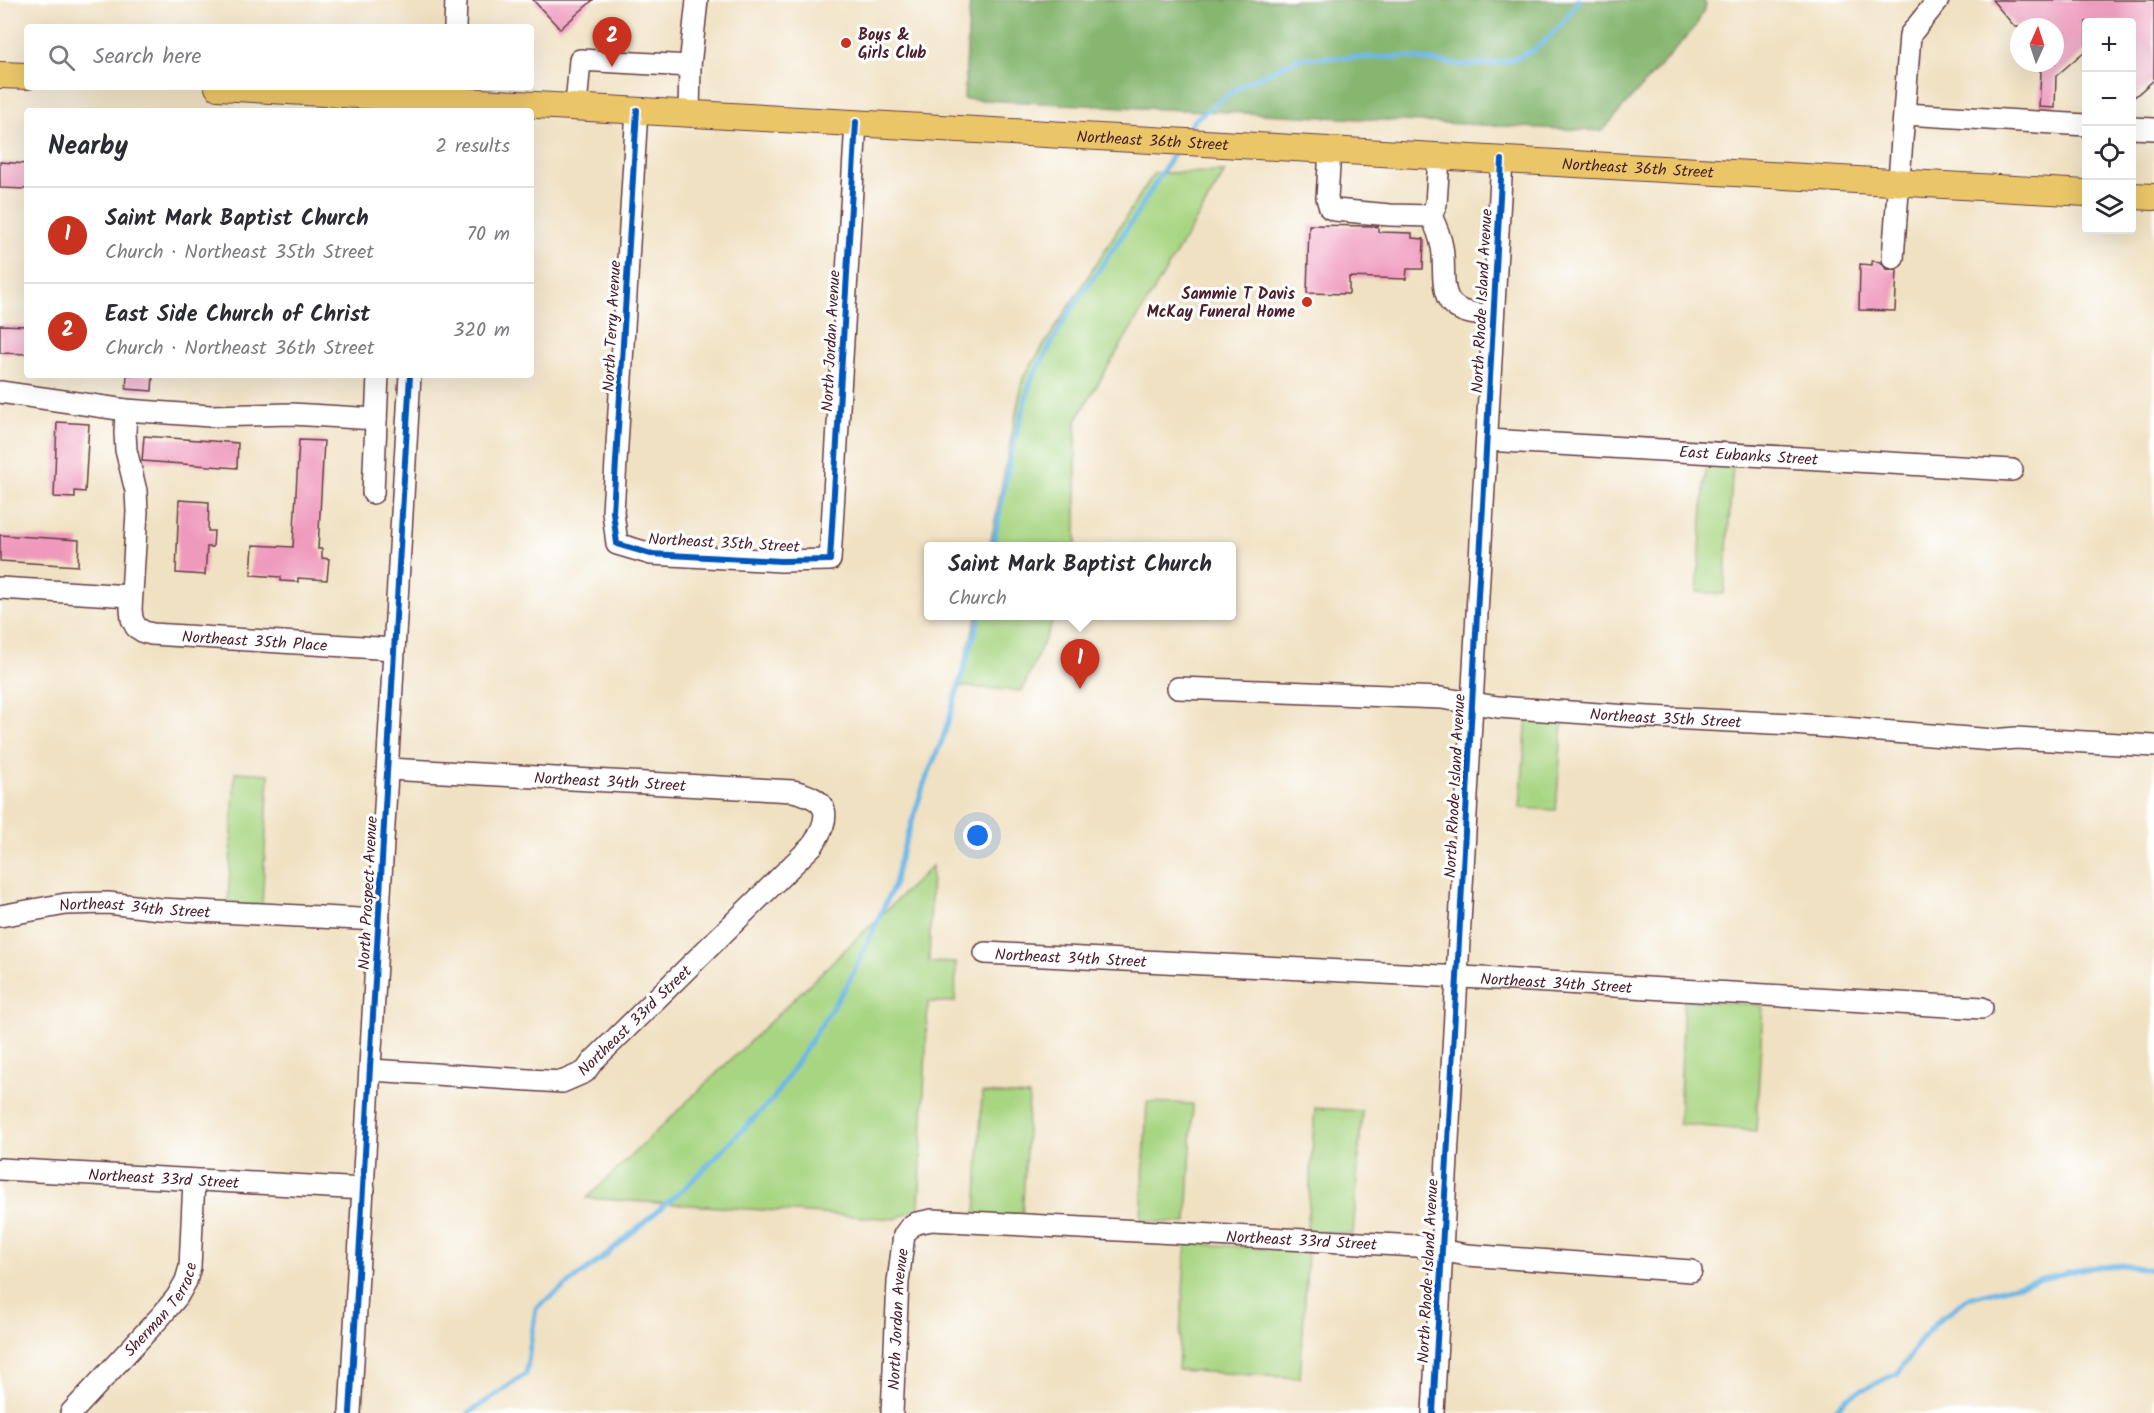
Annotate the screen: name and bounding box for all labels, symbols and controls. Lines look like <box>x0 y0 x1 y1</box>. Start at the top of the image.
pin: 2 <box>592 17 632 67</box>
north arrow <box>2010 18 2064 72</box>
map controls <box>2082 18 2136 234</box>
button: + <box>2082 18 2136 72</box>
place label: Boys & Girls Club <box>858 23 926 66</box>
search box <box>24 24 534 90</box>
marker: Boys & Girls Club <box>839 36 853 50</box>
text: Search here <box>93 40 201 75</box>
icon: search <box>45 41 78 74</box>
button: − <box>2082 72 2136 126</box>
street label: Northeast 36th Street <box>1076 125 1230 158</box>
text: Nearby <box>48 126 128 168</box>
button: locate <box>2082 126 2136 180</box>
text: 2 results <box>435 131 510 163</box>
street label: Northeast 36th Street <box>1561 152 1715 186</box>
button: layers <box>2082 180 2136 234</box>
text: Saint Mark Baptist Church <box>105 202 369 237</box>
street label: North Rhode Island Avenue <box>1465 208 1500 394</box>
text: 1 <box>64 219 71 251</box>
text: 70 m <box>467 219 510 251</box>
text: Church · Northeast 35th Street <box>105 237 374 269</box>
street label: North Terry Avenue <box>597 260 628 393</box>
street label: North Jordan Avenue <box>815 269 848 413</box>
place label: Sammie T Davis McKay Funeral Home <box>1147 282 1296 325</box>
marker: Sammie T Davis McKay Funeral Home <box>1300 295 1314 309</box>
text: East Side Church of Christ <box>105 298 370 333</box>
text: 2 <box>62 315 73 347</box>
text: 320 m <box>453 315 510 347</box>
text: Church · Northeast 36th Street <box>105 333 374 365</box>
street label: East Eubanks Street <box>1678 440 1820 473</box>
street label: Northeast 35th Street <box>647 527 801 560</box>
popup <box>924 542 1236 620</box>
text: Saint Mark Baptist Church <box>948 548 1212 583</box>
text: Church <box>948 583 1007 615</box>
street label: Northeast 35th Place <box>181 625 328 659</box>
pin: 1 <box>1060 640 1100 689</box>
street label: North Rhode Island Avenue <box>1438 693 1473 879</box>
street label: Northeast 35th Street <box>1589 702 1743 736</box>
street label: Northeast 34th Street <box>533 766 687 799</box>
street label: North Prospect Avenue <box>352 815 385 971</box>
your location <box>963 821 992 850</box>
street label: Northeast 34th Street <box>57 892 212 926</box>
street label: Northeast 34th Street <box>994 943 1148 975</box>
street label: Northeast 33rd Street <box>572 959 699 1082</box>
street label: Northeast 34th Street <box>1479 967 1634 1001</box>
street label: Northeast 33rd Street <box>88 1163 241 1196</box>
street label: North Rhode Island Avenue <box>1411 1178 1446 1364</box>
street label: Northeast 33rd Street <box>1225 1225 1378 1258</box>
street label: North Jordan Avenue <box>882 1247 916 1391</box>
street label: Sherman Terrace <box>118 1262 204 1363</box>

